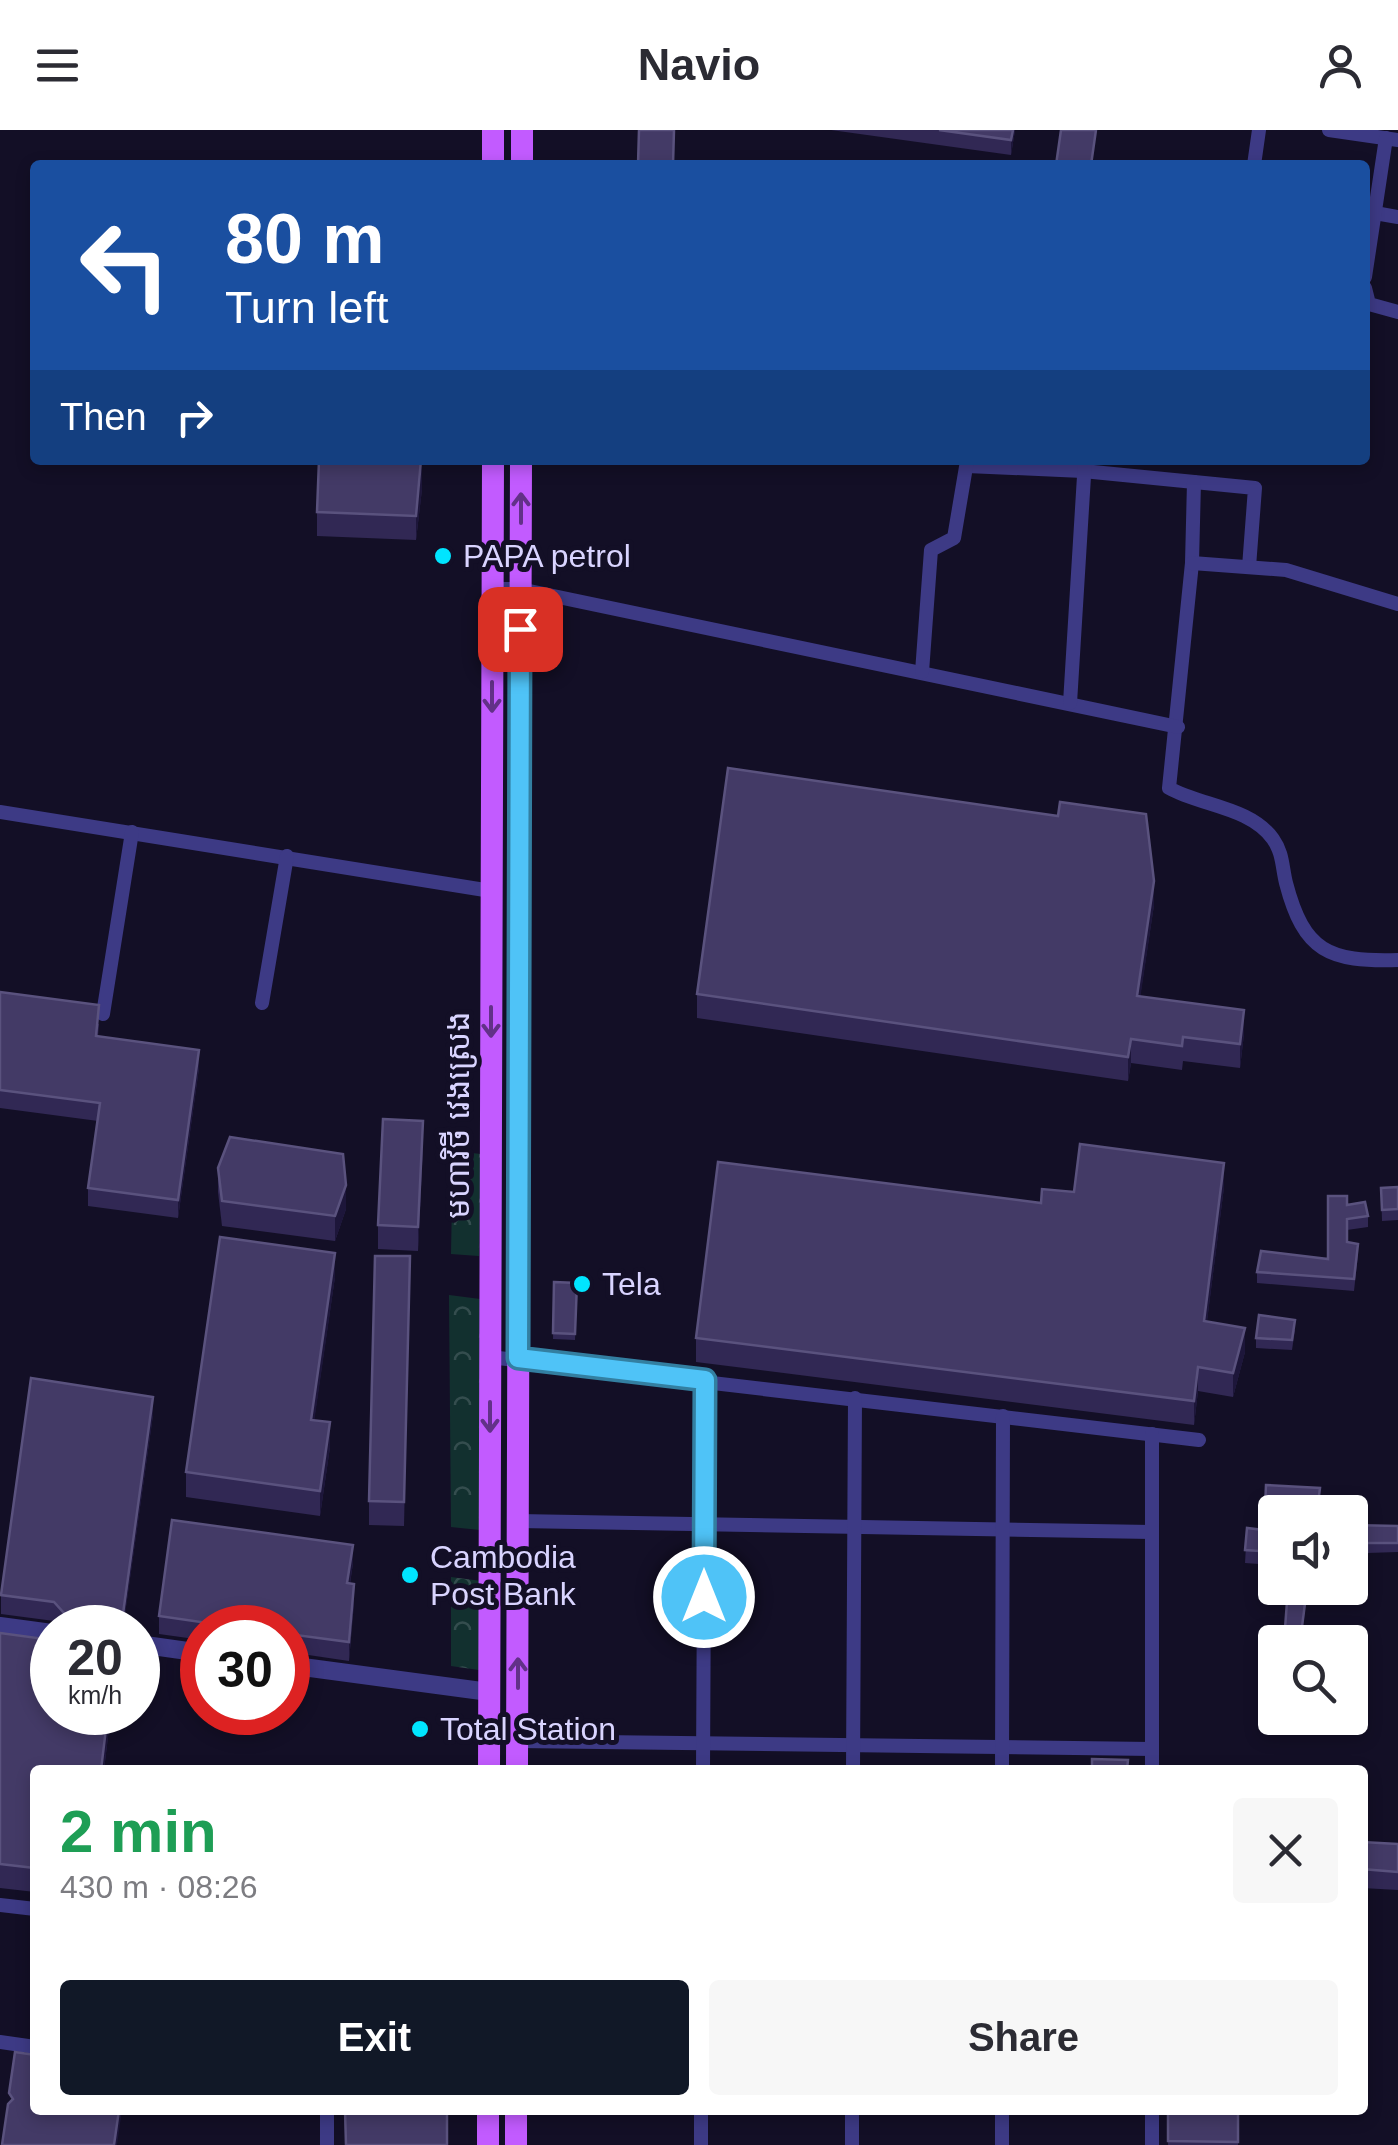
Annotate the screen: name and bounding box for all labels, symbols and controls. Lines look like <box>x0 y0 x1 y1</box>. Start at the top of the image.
icon: menu <box>30 38 85 93</box>
icon: person <box>1313 38 1368 93</box>
text: Navio <box>638 39 760 90</box>
icon: left <box>60 200 190 330</box>
text: 80 m <box>225 200 385 278</box>
text: Turn left <box>225 282 388 333</box>
icon: right <box>167 390 222 445</box>
text: Then <box>60 396 147 438</box>
one-way arrow <box>512 492 530 524</box>
place label: PAPA petrol <box>463 538 631 574</box>
marker: PAPA petrol <box>432 545 454 567</box>
pin <box>478 587 563 672</box>
icon: arrive <box>493 602 548 657</box>
one-way arrow <box>482 680 502 713</box>
one-way arrow <box>482 1006 500 1038</box>
street label: មហាវិថី វេងស្រេង <box>438 1011 477 1219</box>
place label: Tela <box>602 1266 661 1302</box>
marker: Tela <box>571 1273 593 1295</box>
one-way arrow <box>480 1400 500 1433</box>
map controls <box>1258 1495 1368 1735</box>
button: sound <box>1258 1495 1368 1605</box>
place label: Cambodia Post Bank <box>430 1539 577 1612</box>
position arrow <box>652 1545 756 1649</box>
marker: Cambodia Post Bank <box>399 1564 421 1586</box>
speed limit sign: 30 <box>180 1605 310 1735</box>
button: search <box>1258 1625 1368 1735</box>
text: 20 <box>67 1630 123 1686</box>
one-way arrow <box>508 1657 528 1690</box>
text: km/h <box>68 1681 122 1709</box>
place label: Total Station <box>440 1711 616 1747</box>
marker: Total Station <box>409 1718 431 1740</box>
text: 2 min <box>60 1798 217 1865</box>
button: close <box>1233 1798 1338 1903</box>
text: 430 m · 08:26 <box>60 1869 257 1905</box>
button: Exit <box>60 1980 689 2095</box>
button: Share <box>709 1980 1338 2095</box>

